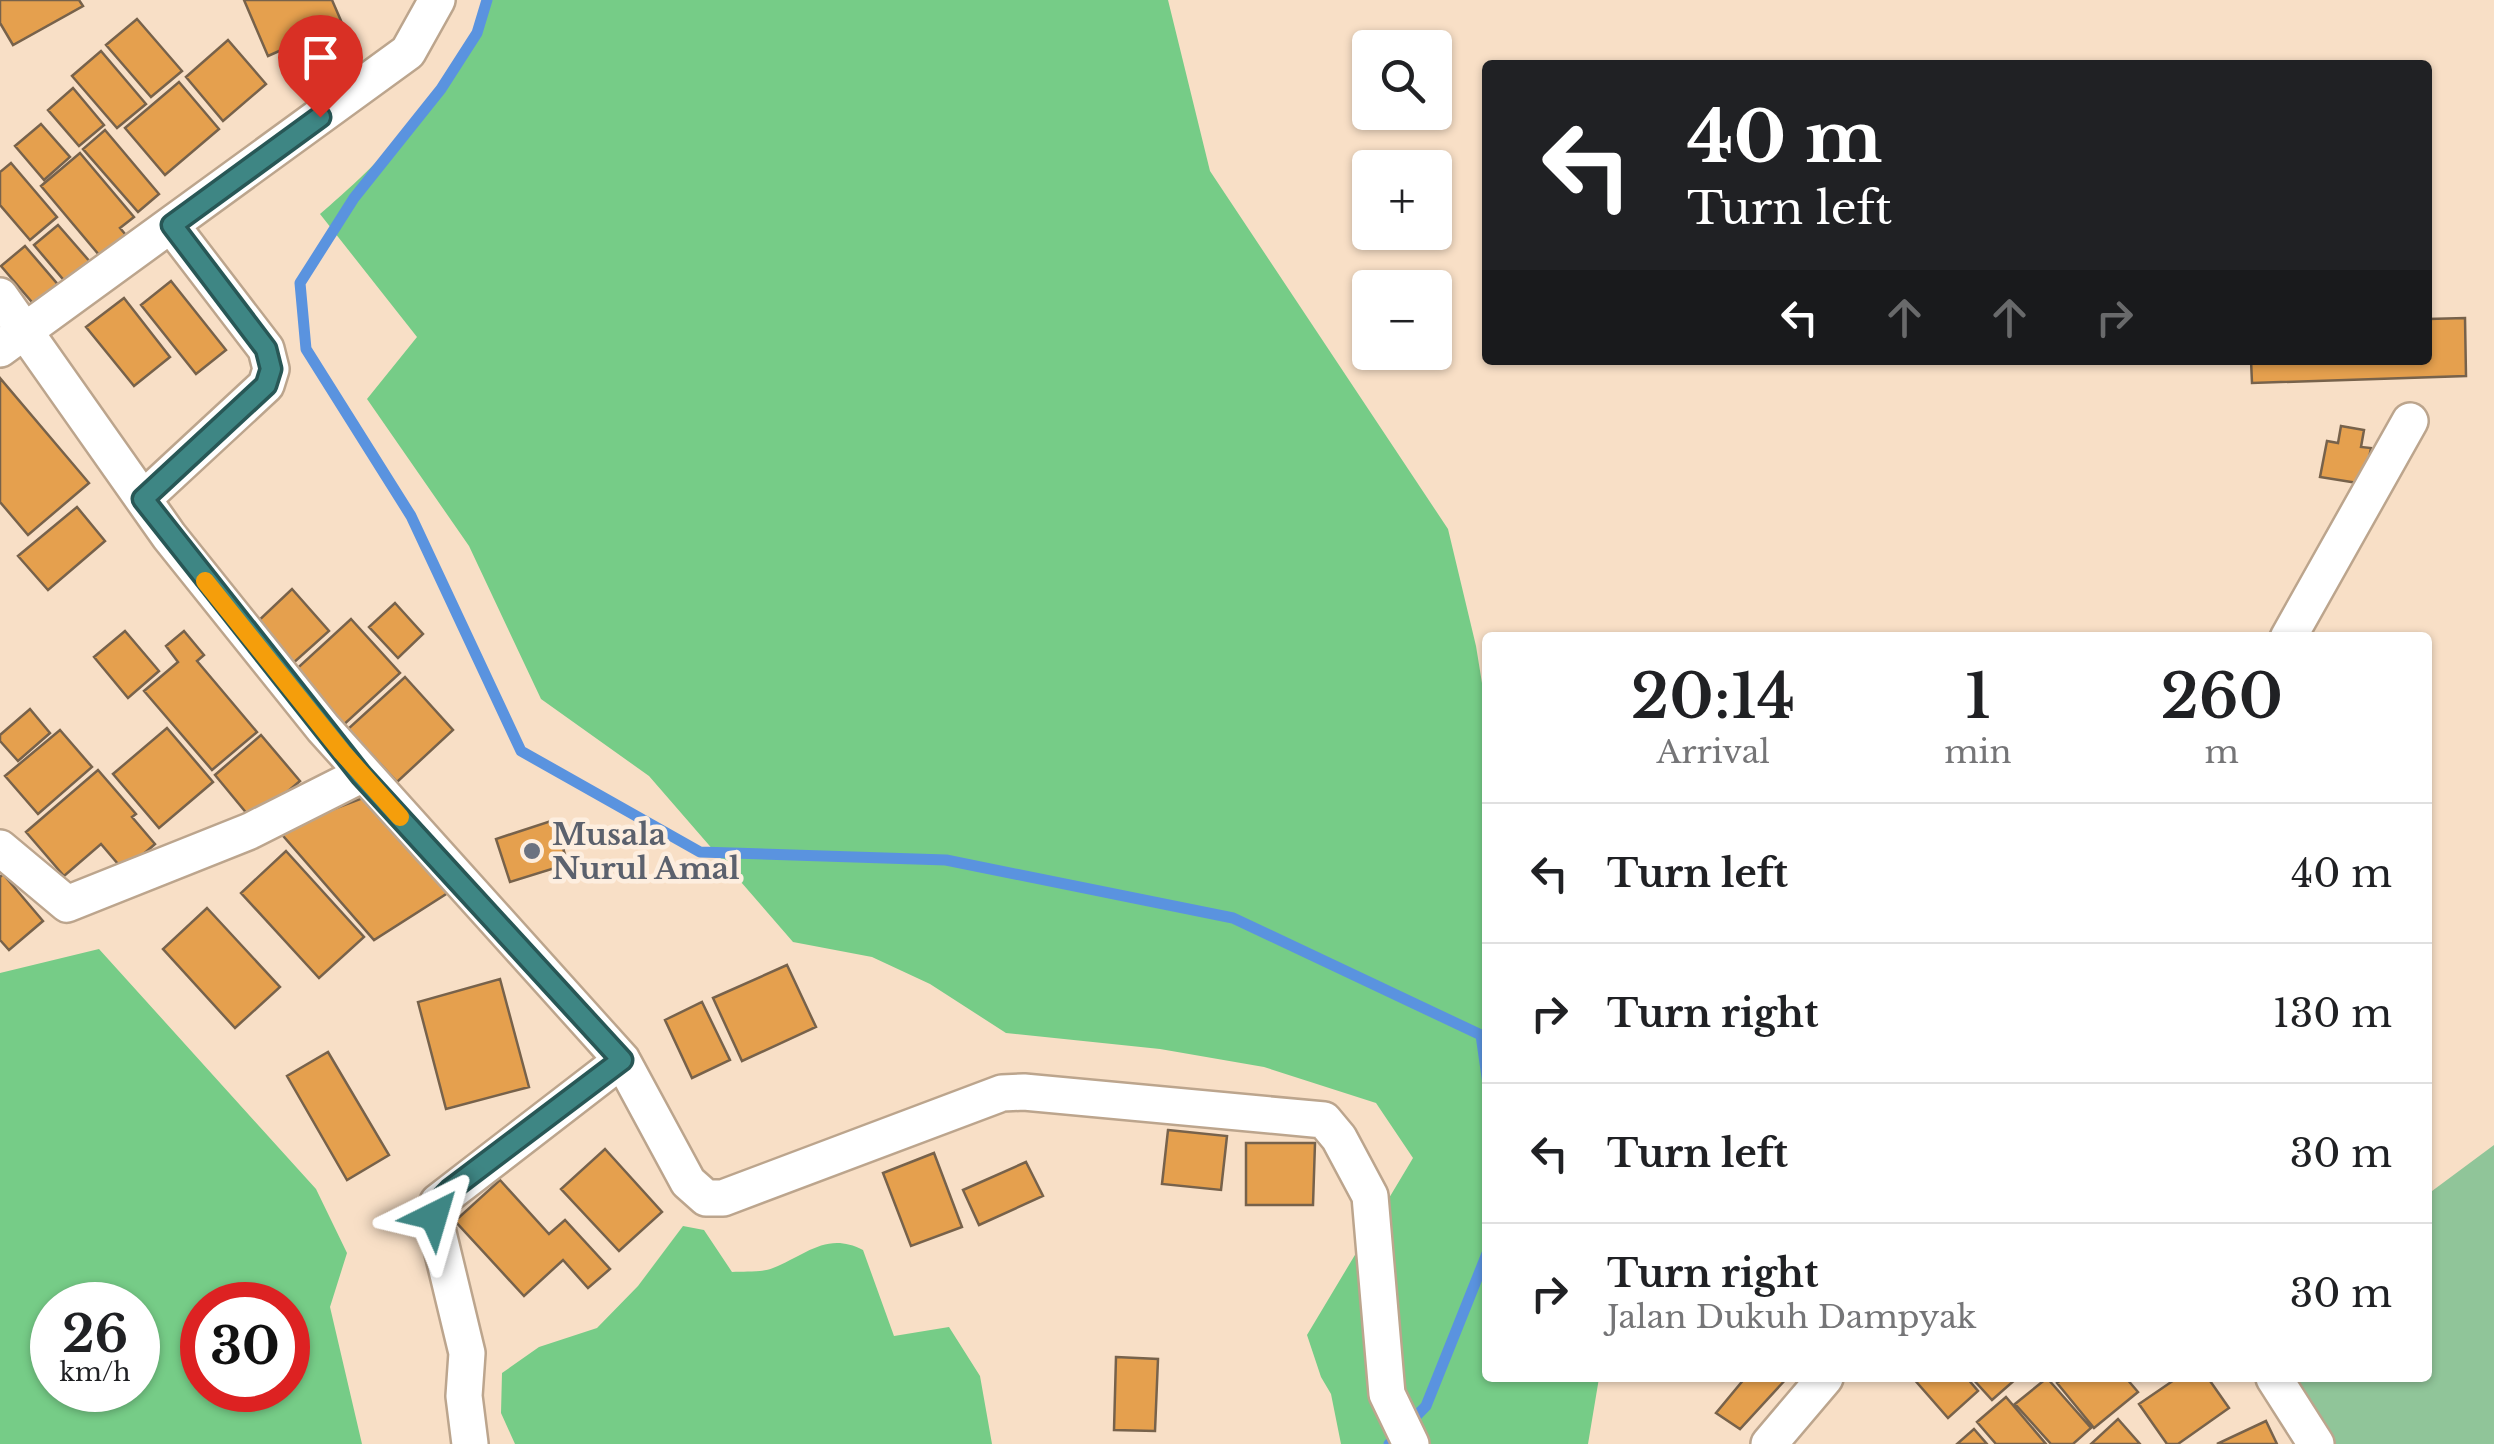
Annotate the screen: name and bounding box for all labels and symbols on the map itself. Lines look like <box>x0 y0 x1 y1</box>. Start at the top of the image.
pin <box>278 15 363 118</box>
place label: Musala Nurul Amal <box>552 816 740 887</box>
marker: Musala Nurul Amal <box>521 840 543 862</box>
position arrow <box>382 1164 486 1268</box>
speed limit sign: 30 <box>180 1282 310 1412</box>

